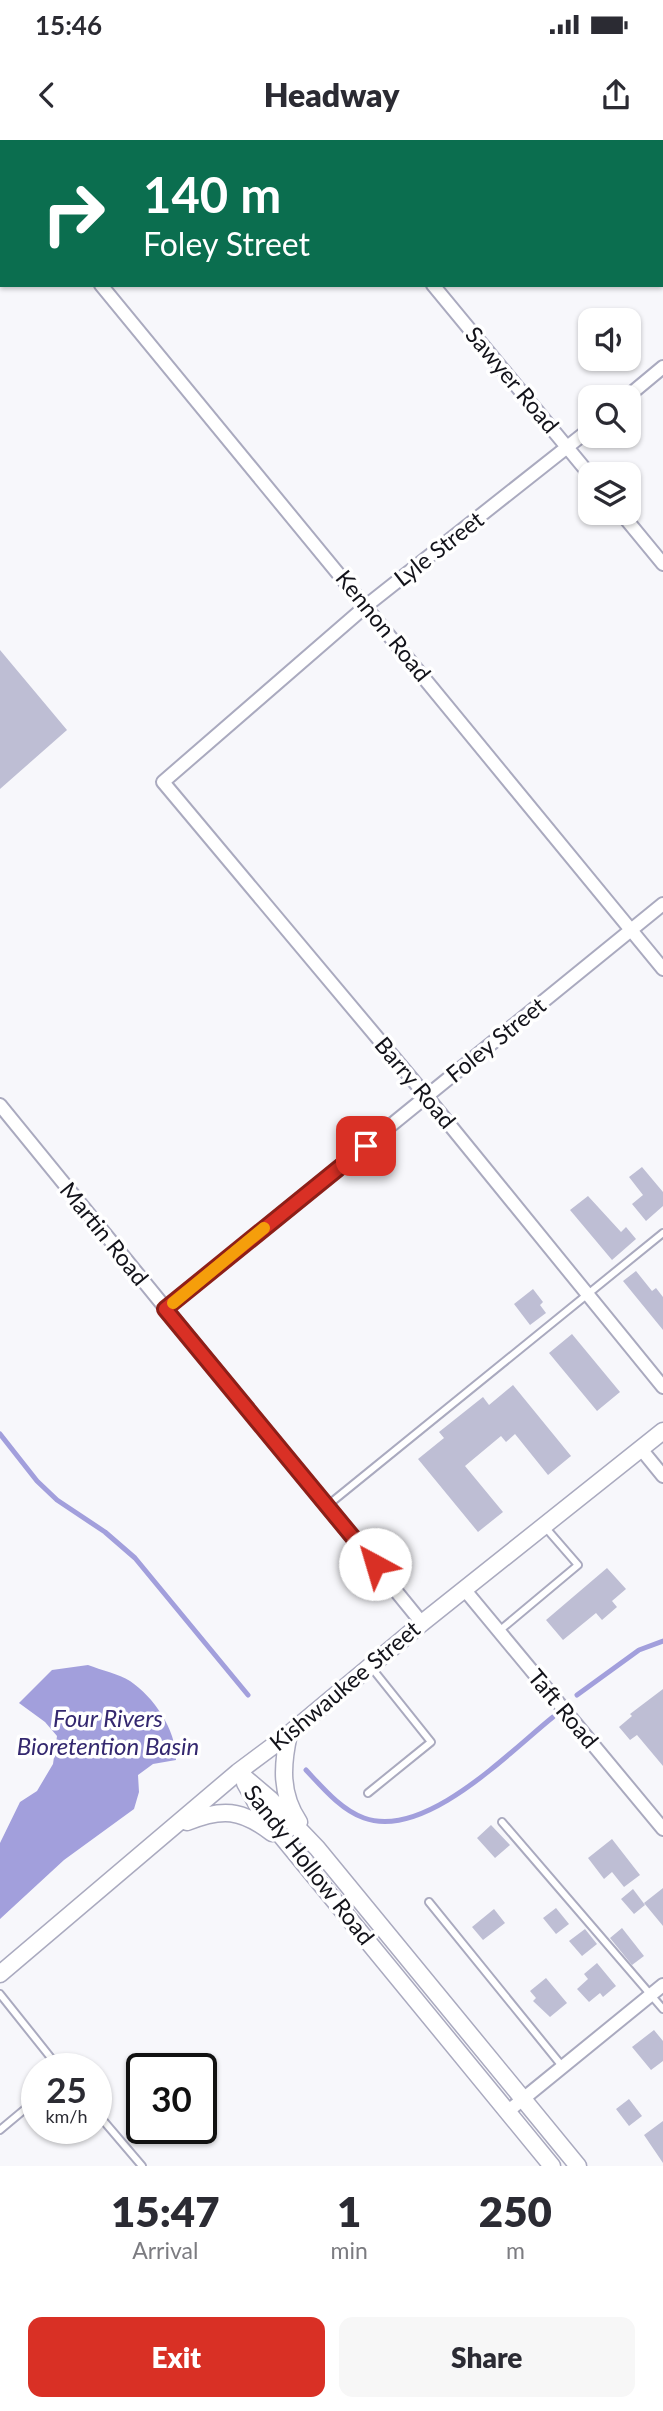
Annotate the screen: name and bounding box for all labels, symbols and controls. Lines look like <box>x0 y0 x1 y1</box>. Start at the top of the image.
text: 15:46 <box>35 9 102 41</box>
text: Headway <box>264 75 399 114</box>
icon: back <box>28 76 66 114</box>
icon: share <box>597 76 635 114</box>
text: 140 m <box>143 165 281 223</box>
icon: right <box>28 168 119 259</box>
text: Foley Street <box>143 224 310 263</box>
map controls <box>578 308 641 525</box>
button: sound <box>578 308 641 371</box>
street label: Sawyer Road <box>460 320 565 438</box>
button: search <box>578 385 641 448</box>
button: layers <box>578 462 641 525</box>
street label: Lyle Street <box>388 504 489 592</box>
street label: Kennon Road <box>330 564 437 687</box>
street label: Foley Street <box>440 990 551 1088</box>
street label: Barry Road <box>369 1031 462 1134</box>
pin <box>336 1116 396 1176</box>
icon: arrive <box>347 1127 385 1165</box>
street label: Martin Road <box>55 1176 155 1291</box>
position arrow <box>338 1527 412 1601</box>
street label: Kishwaukee Street <box>264 1614 426 1756</box>
street label: Taft Road <box>523 1663 605 1754</box>
water label: Four Rivers Bioretention Basin <box>17 1703 199 1760</box>
street label: Sandy Hollow Road <box>239 1779 381 1950</box>
speed limit sign: 30 <box>126 2053 217 2144</box>
text: 25 <box>46 2068 87 2110</box>
text: km/h <box>45 2105 88 2127</box>
text: 15:47 <box>111 2186 220 2236</box>
text: 1 <box>337 2186 361 2236</box>
text: 250 <box>479 2186 552 2236</box>
text: Arrival <box>132 2236 198 2264</box>
text: min <box>331 2236 368 2264</box>
text: m <box>506 2236 525 2264</box>
button: Exit <box>28 2317 325 2397</box>
button: Share <box>339 2317 635 2397</box>

